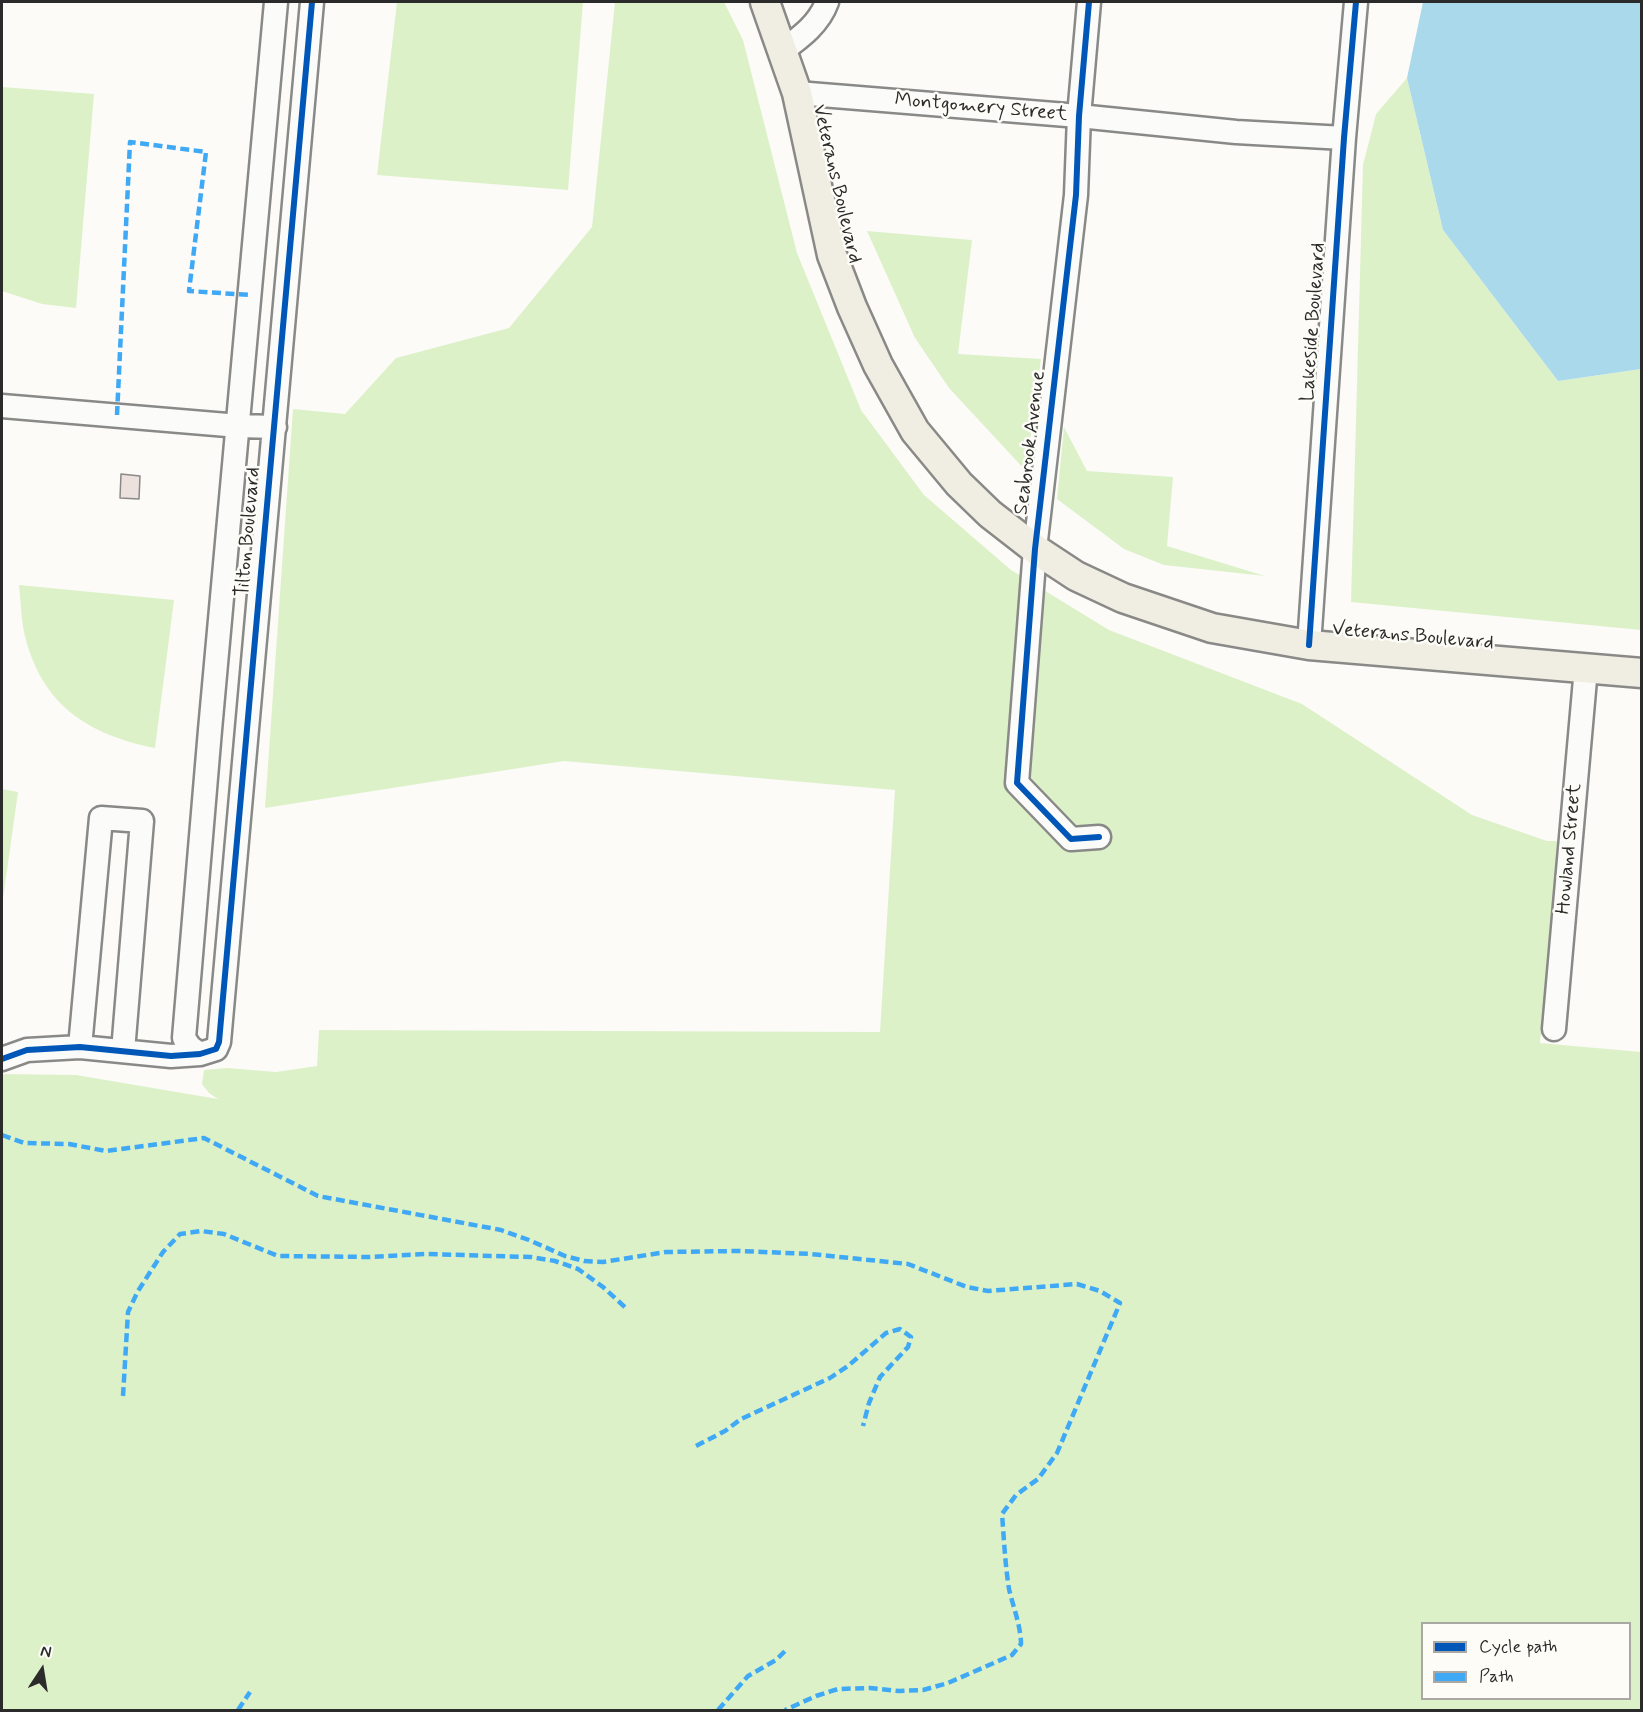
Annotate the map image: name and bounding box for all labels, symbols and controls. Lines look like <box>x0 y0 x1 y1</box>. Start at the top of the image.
street label: Montgomery Street <box>894 88 1068 128</box>
street label: Veterans Boulevard <box>806 102 866 266</box>
street label: Lakeside Boulevard <box>1296 242 1332 402</box>
street label: Seabrook Avenue <box>1010 369 1052 517</box>
street label: Tilton Boulevard <box>231 466 267 598</box>
street label: Veterans Boulevard <box>1331 618 1495 656</box>
street label: Howland Street <box>1552 783 1588 915</box>
legend <box>1421 1622 1631 1700</box>
text: Cycle path <box>1479 1635 1557 1659</box>
north arrow <box>12 1640 72 1700</box>
text: N <box>38 1641 53 1663</box>
text: Path <box>1479 1665 1514 1689</box>

